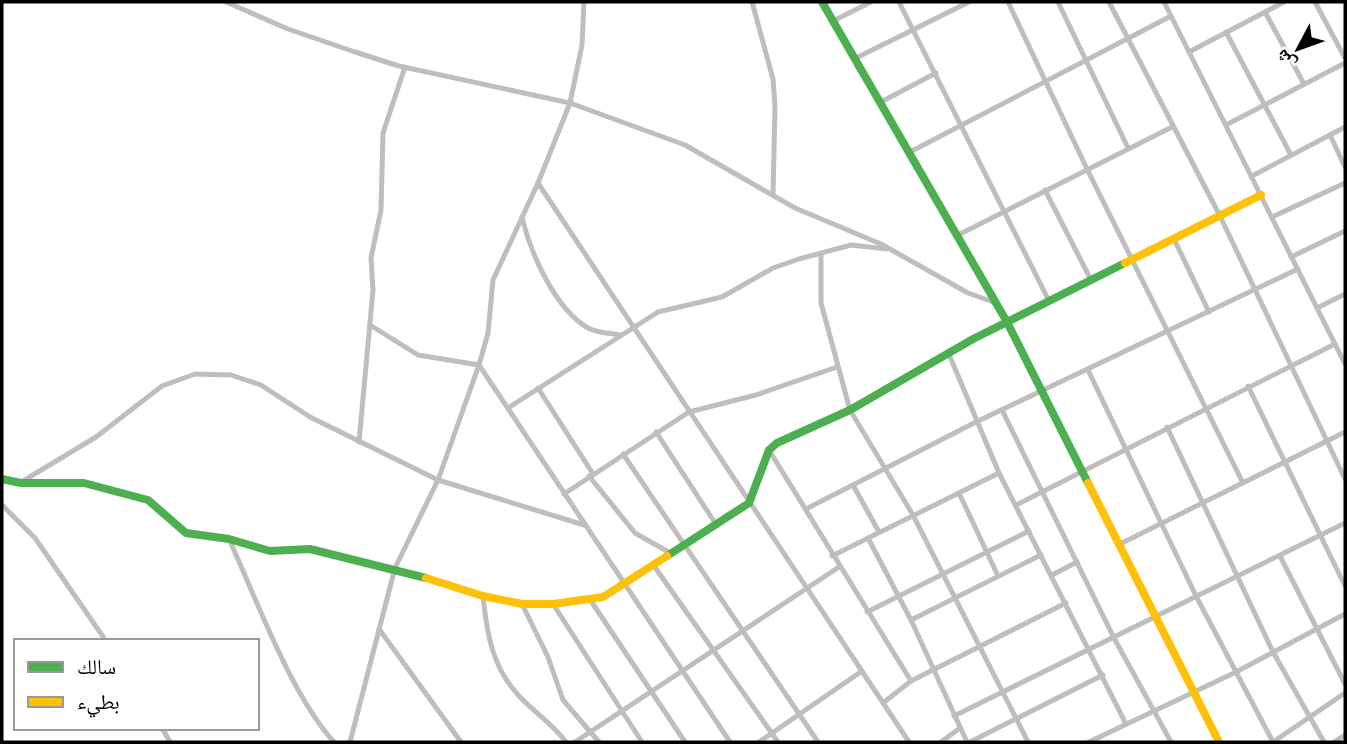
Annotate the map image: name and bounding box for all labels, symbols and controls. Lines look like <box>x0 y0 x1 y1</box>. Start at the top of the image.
north arrow <box>1263 14 1333 84</box>
text: ش <box>1269 44 1302 76</box>
legend <box>14 639 259 730</box>
text: سالك <box>77 652 116 681</box>
text: بطيء <box>77 687 120 718</box>

